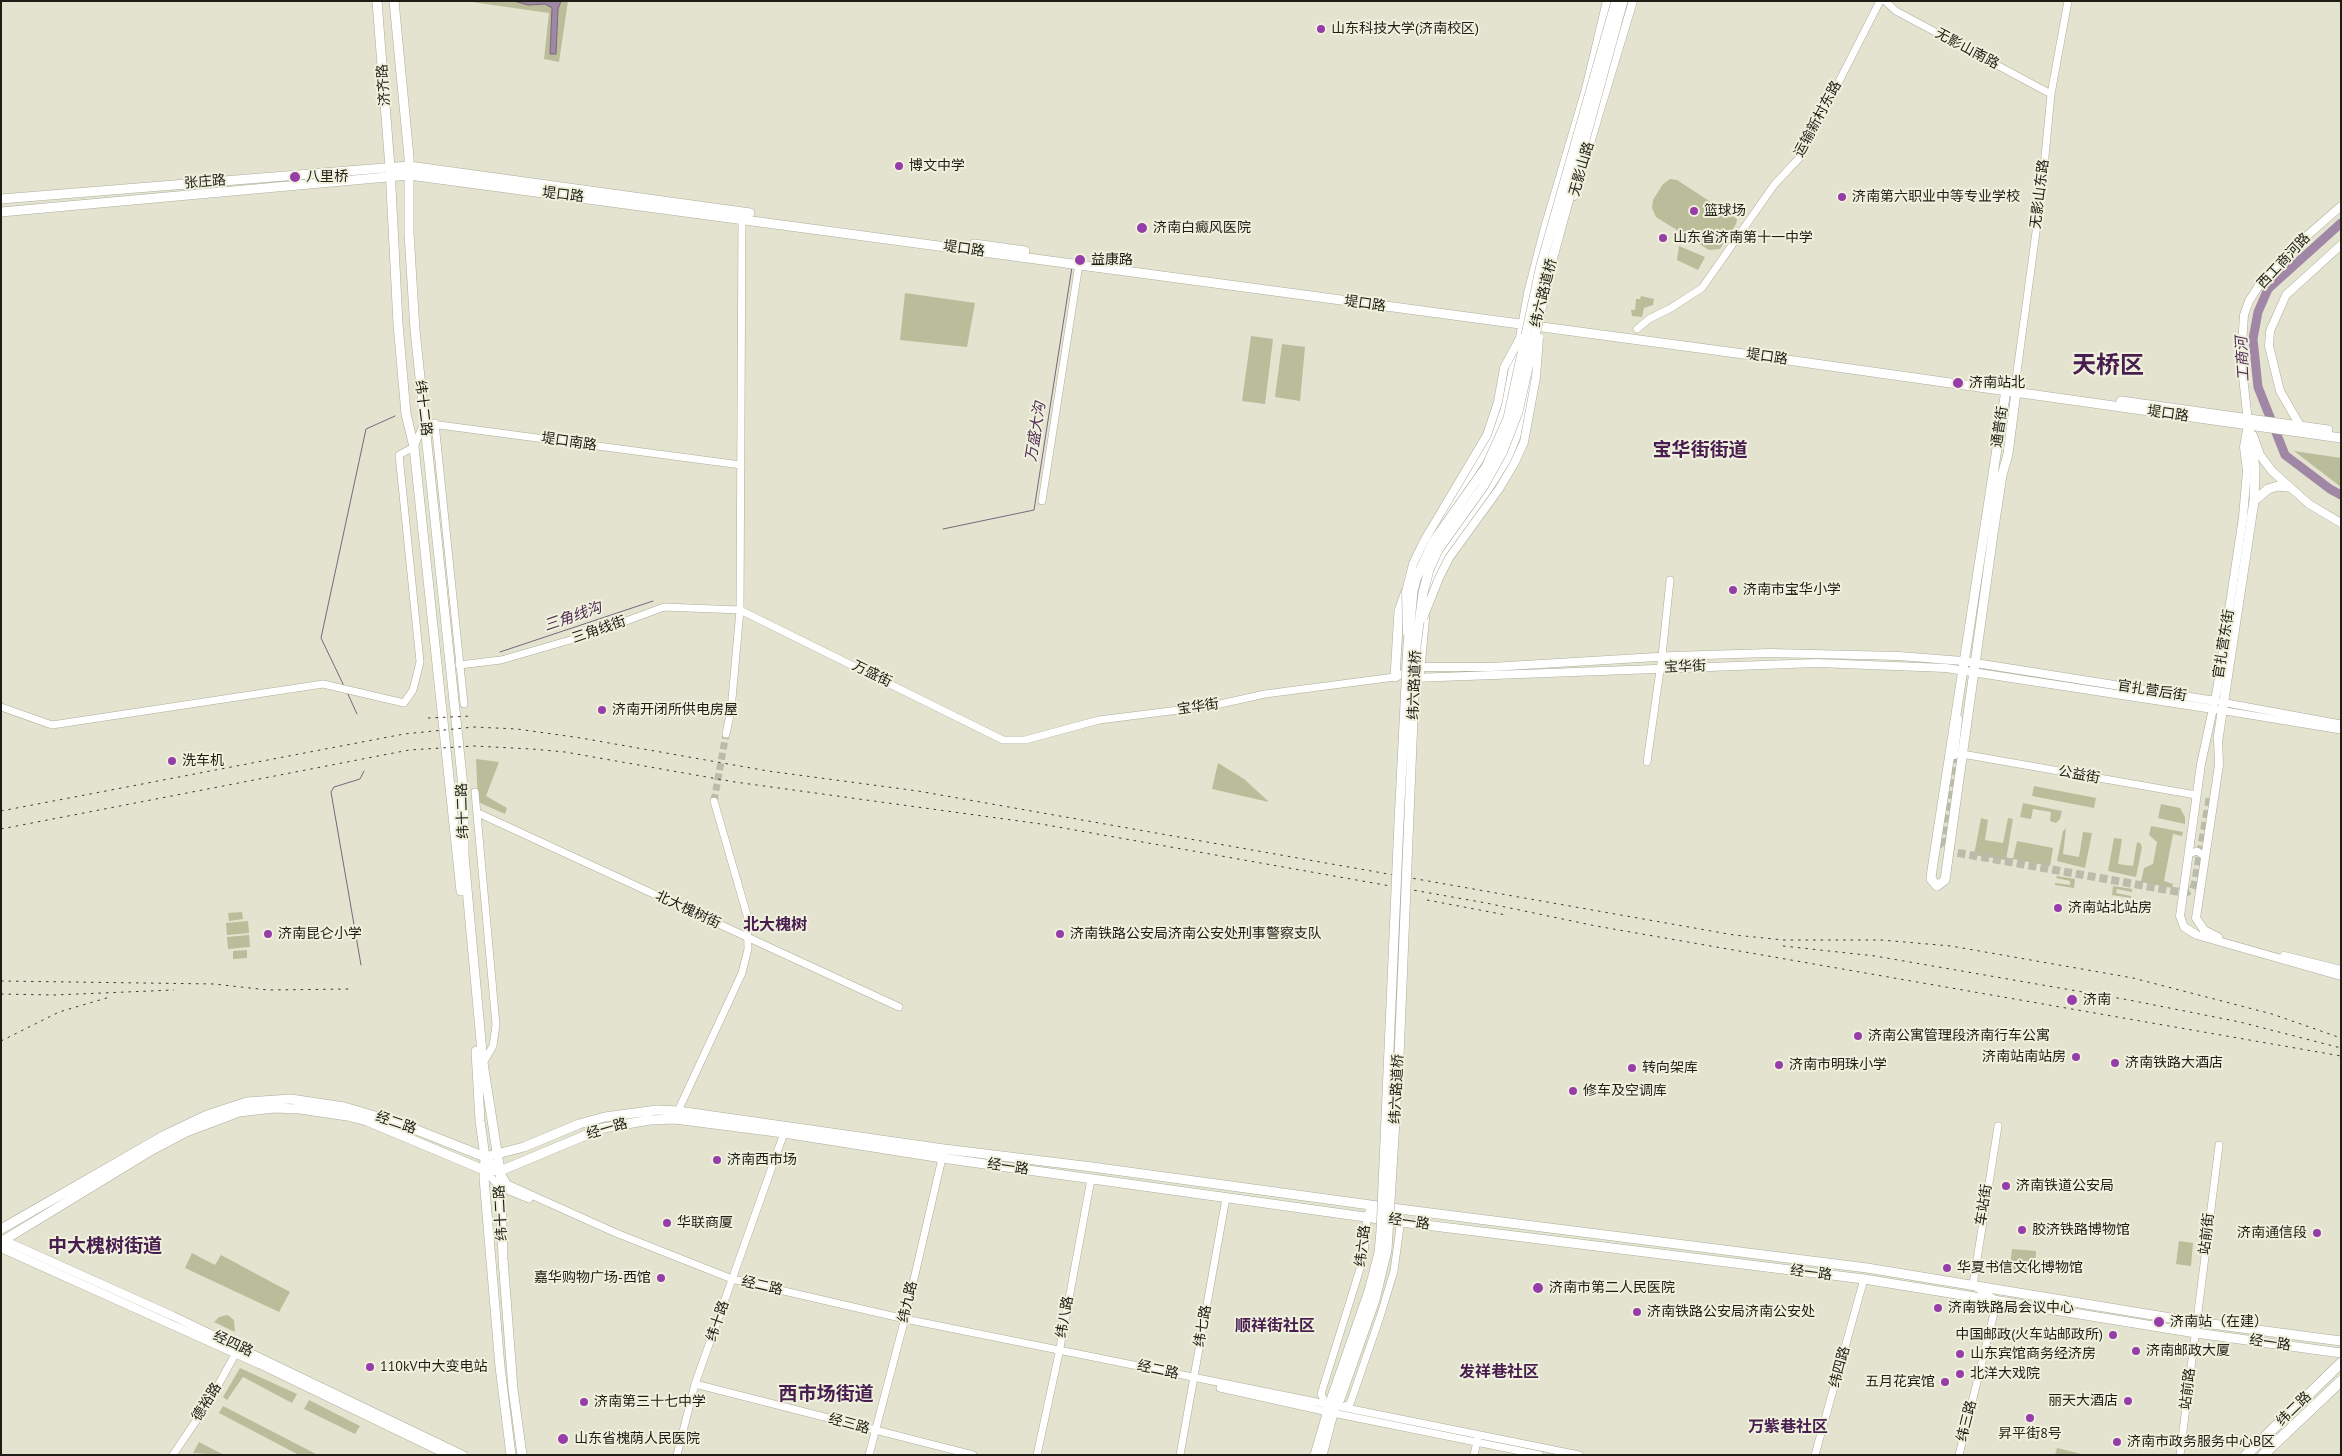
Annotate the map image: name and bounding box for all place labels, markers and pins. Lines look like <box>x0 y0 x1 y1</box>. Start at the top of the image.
place label: 山东科技大学(济南校区) <box>1331 21 1479 37</box>
marker: 山东科技大学(济南校区) <box>1315 23 1327 35</box>
place label: 博文中学 <box>909 158 965 174</box>
marker: 博文中学 <box>893 160 905 172</box>
place label: 八里桥 <box>306 169 348 185</box>
marker: 八里桥 <box>288 170 302 184</box>
place label: 济南第六职业中等专业学校 <box>1852 189 2020 205</box>
marker: 济南第六职业中等专业学校 <box>1836 191 1848 203</box>
place label: 篮球场 <box>1704 203 1746 219</box>
marker: 篮球场 <box>1688 205 1700 217</box>
place label: 济南白癜风医院 <box>1153 220 1251 236</box>
marker: 济南白癜风医院 <box>1135 221 1149 235</box>
place label: 山东省济南第十一中学 <box>1673 230 1813 246</box>
marker: 山东省济南第十一中学 <box>1657 232 1669 244</box>
place label: 益康路 <box>1091 252 1133 268</box>
marker: 益康路 <box>1073 253 1087 267</box>
place label: 济南站北 <box>1969 375 2025 391</box>
marker: 济南站北 <box>1951 376 1965 390</box>
place label: 济南市宝华小学 <box>1743 582 1841 598</box>
marker: 济南市宝华小学 <box>1727 584 1739 596</box>
place label: 济南开闭所供电房屋 <box>612 702 738 718</box>
marker: 济南开闭所供电房屋 <box>596 704 608 716</box>
place label: 洗车机 <box>182 753 224 769</box>
marker: 洗车机 <box>166 755 178 767</box>
place label: 济南站北站房 <box>2068 900 2152 916</box>
marker: 济南站北站房 <box>2052 902 2064 914</box>
place label: 济南昆仑小学 <box>278 926 362 942</box>
place label: 济南铁路公安局济南公安处刑事警察支队 <box>1070 926 1322 942</box>
marker: 济南昆仑小学 <box>262 928 274 940</box>
marker: 济南铁路公安局济南公安处刑事警察支队 <box>1054 928 1066 940</box>
place label: 济南 <box>2083 992 2111 1008</box>
marker: 济南 <box>2065 993 2079 1007</box>
place label: 济南公寓管理段济南行车公寓 <box>1868 1028 2050 1044</box>
marker: 济南公寓管理段济南行车公寓 <box>1852 1030 1864 1042</box>
place label: 济南站南站房 <box>1982 1049 2066 1065</box>
marker: 济南站南站房 <box>2070 1051 2082 1063</box>
place label: 济南铁路大酒店 <box>2125 1055 2223 1071</box>
place label: 济南市明珠小学 <box>1789 1057 1887 1073</box>
marker: 济南铁路大酒店 <box>2109 1057 2121 1069</box>
marker: 济南市明珠小学 <box>1773 1059 1785 1071</box>
place label: 转向架库 <box>1642 1060 1698 1076</box>
marker: 转向架库 <box>1626 1062 1638 1074</box>
place label: 修车及空调库 <box>1583 1083 1667 1099</box>
marker: 修车及空调库 <box>1567 1085 1579 1097</box>
place label: 济南西市场 <box>727 1152 797 1168</box>
marker: 济南西市场 <box>711 1154 723 1166</box>
place label: 济南铁道公安局 <box>2016 1178 2114 1194</box>
marker: 济南铁道公安局 <box>2000 1180 2012 1192</box>
place label: 华联商厦 <box>677 1215 733 1231</box>
marker: 华联商厦 <box>661 1217 673 1229</box>
place label: 胶济铁路博物馆 <box>2032 1222 2130 1238</box>
marker: 胶济铁路博物馆 <box>2016 1224 2028 1236</box>
place label: 济南通信段 <box>2237 1225 2307 1241</box>
marker: 济南通信段 <box>2311 1227 2323 1239</box>
place label: 华夏书信文化博物馆 <box>1957 1260 2083 1276</box>
marker: 华夏书信文化博物馆 <box>1941 1262 1953 1274</box>
place label: 嘉华购物广场-西馆 <box>534 1270 651 1286</box>
marker: 嘉华购物广场-西馆 <box>655 1272 667 1284</box>
place label: 济南市第二人民医院 <box>1549 1280 1675 1296</box>
marker: 济南市第二人民医院 <box>1531 1281 1545 1295</box>
place label: 济南铁路局会议中心 <box>1948 1300 2074 1316</box>
marker: 济南铁路局会议中心 <box>1932 1302 1944 1314</box>
place label: 济南铁路公安局济南公安处 <box>1647 1304 1815 1320</box>
marker: 济南铁路公安局济南公安处 <box>1631 1306 1643 1318</box>
place label: 济南站（在建） <box>2170 1314 2268 1330</box>
marker: 济南站（在建） <box>2152 1315 2166 1329</box>
place label: 中国邮政(火车站邮政所) <box>1955 1327 2103 1343</box>
marker: 中国邮政(火车站邮政所) <box>2107 1329 2119 1341</box>
place label: 济南邮政大厦 <box>2146 1343 2230 1359</box>
marker: 济南邮政大厦 <box>2130 1345 2142 1357</box>
place label: 山东宾馆商务经济房 <box>1970 1346 2096 1362</box>
marker: 山东宾馆商务经济房 <box>1954 1348 1966 1360</box>
place label: 110kV中大变电站 <box>380 1359 488 1375</box>
marker: 110kV中大变电站 <box>364 1361 376 1373</box>
place label: 北洋大戏院 <box>1970 1366 2040 1382</box>
marker: 北洋大戏院 <box>1954 1368 1966 1380</box>
place label: 五月花宾馆 <box>1865 1374 1935 1390</box>
marker: 五月花宾馆 <box>1939 1376 1951 1388</box>
place label: 丽天大酒店 <box>2048 1393 2118 1409</box>
place label: 济南第三十七中学 <box>594 1394 706 1410</box>
marker: 丽天大酒店 <box>2122 1395 2134 1407</box>
marker: 济南第三十七中学 <box>578 1396 590 1408</box>
marker: 昇平街8号 <box>2024 1412 2036 1424</box>
place label: 昇平街8号 <box>1998 1426 2062 1442</box>
place label: 山东省槐荫人民医院 <box>574 1431 700 1447</box>
marker: 山东省槐荫人民医院 <box>556 1432 570 1446</box>
place label: 济南市政务服务中心B区 <box>2127 1434 2275 1450</box>
marker: 济南市政务服务中心B区 <box>2111 1436 2123 1448</box>

